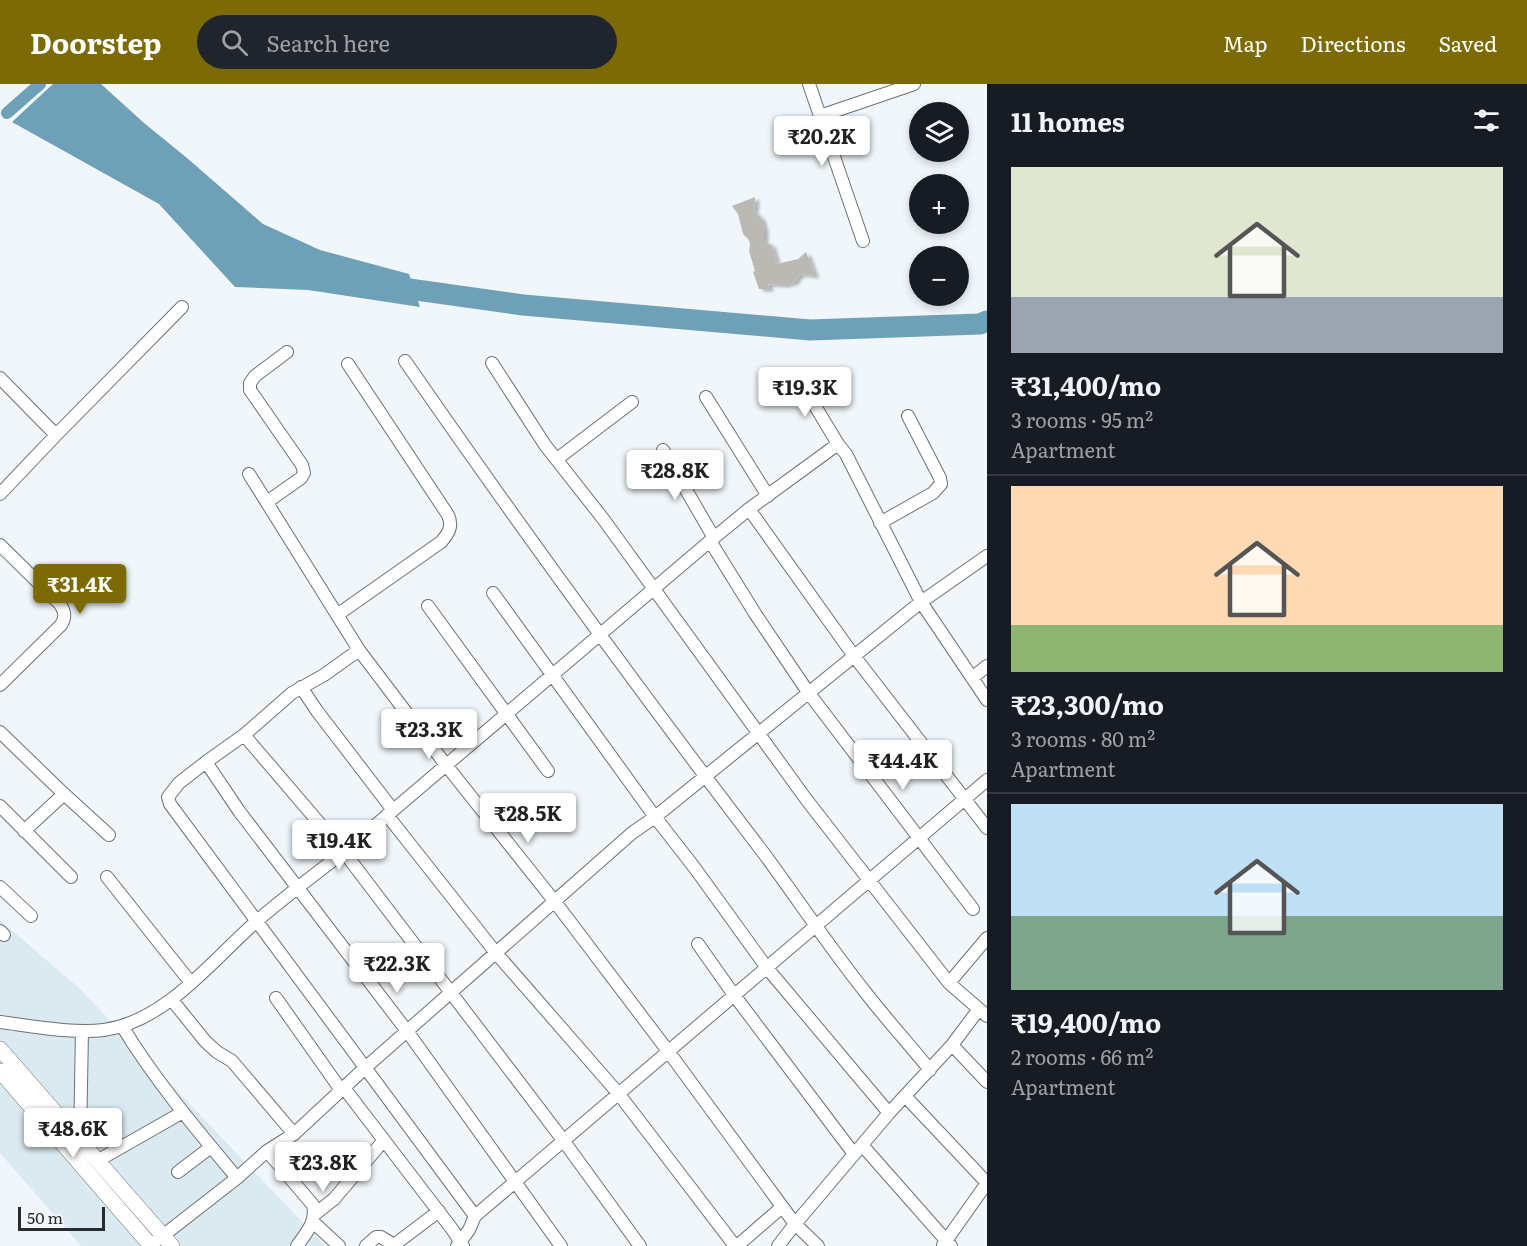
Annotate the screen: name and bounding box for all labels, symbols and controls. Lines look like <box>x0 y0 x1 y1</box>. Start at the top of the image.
search box <box>197 15 617 69</box>
text: Doorstep <box>30 21 161 63</box>
icon: search <box>218 26 251 59</box>
text: Search here <box>266 26 390 59</box>
text: Map <box>1223 27 1268 58</box>
text: Directions <box>1301 27 1406 58</box>
text: Saved <box>1439 27 1497 58</box>
text: 11 homes <box>1011 101 1125 140</box>
map controls <box>909 102 969 306</box>
button: layers <box>909 102 969 162</box>
icon: filters <box>1470 104 1503 137</box>
pin: ₹20.2K <box>773 116 871 167</box>
text: ₹20.2K <box>788 120 856 150</box>
button: + <box>909 174 969 234</box>
icon: home <box>1203 206 1311 314</box>
button: − <box>909 246 969 306</box>
text: ₹31,400/mo <box>1011 365 1161 404</box>
pin: ₹19.3K <box>756 367 854 418</box>
text: ₹19.3K <box>772 371 838 401</box>
text: 3 rooms · 95 m² <box>1011 404 1153 434</box>
text: Apartment <box>1011 434 1116 464</box>
pin: ₹28.8K <box>626 450 724 501</box>
text: ₹28.8K <box>641 454 709 484</box>
icon: home <box>1203 525 1311 633</box>
pin: ₹31.4K <box>31 564 129 615</box>
text: ₹31.4K <box>47 568 113 598</box>
text: ₹23,300/mo <box>1011 684 1164 723</box>
pin: ₹23.3K <box>380 709 478 760</box>
text: ₹23.3K <box>395 713 463 743</box>
text: 3 rooms · 80 m² <box>1011 723 1155 753</box>
pin: ₹44.4K <box>854 740 952 791</box>
text: ₹44.4K <box>868 744 938 774</box>
text: Apartment <box>1011 753 1116 783</box>
pin: ₹28.5K <box>479 793 577 844</box>
text: ₹28.5K <box>494 797 562 827</box>
pin: ₹19.4K <box>290 820 388 871</box>
text: ₹19.4K <box>306 824 372 854</box>
icon: home <box>1203 843 1311 951</box>
pin: ₹22.3K <box>348 943 446 994</box>
text: ₹22.3K <box>363 947 431 977</box>
text: ₹19,400/mo <box>1011 1002 1161 1041</box>
text: 2 rooms · 66 m² <box>1011 1041 1153 1071</box>
text: Apartment <box>1011 1071 1116 1101</box>
pin: ₹48.6K <box>24 1108 122 1159</box>
text: ₹48.6K <box>38 1112 108 1142</box>
pin: ₹23.8K <box>274 1142 372 1193</box>
text: ₹23.8K <box>289 1146 357 1176</box>
scale bar <box>18 1204 105 1232</box>
text: 50 m <box>27 1205 63 1229</box>

